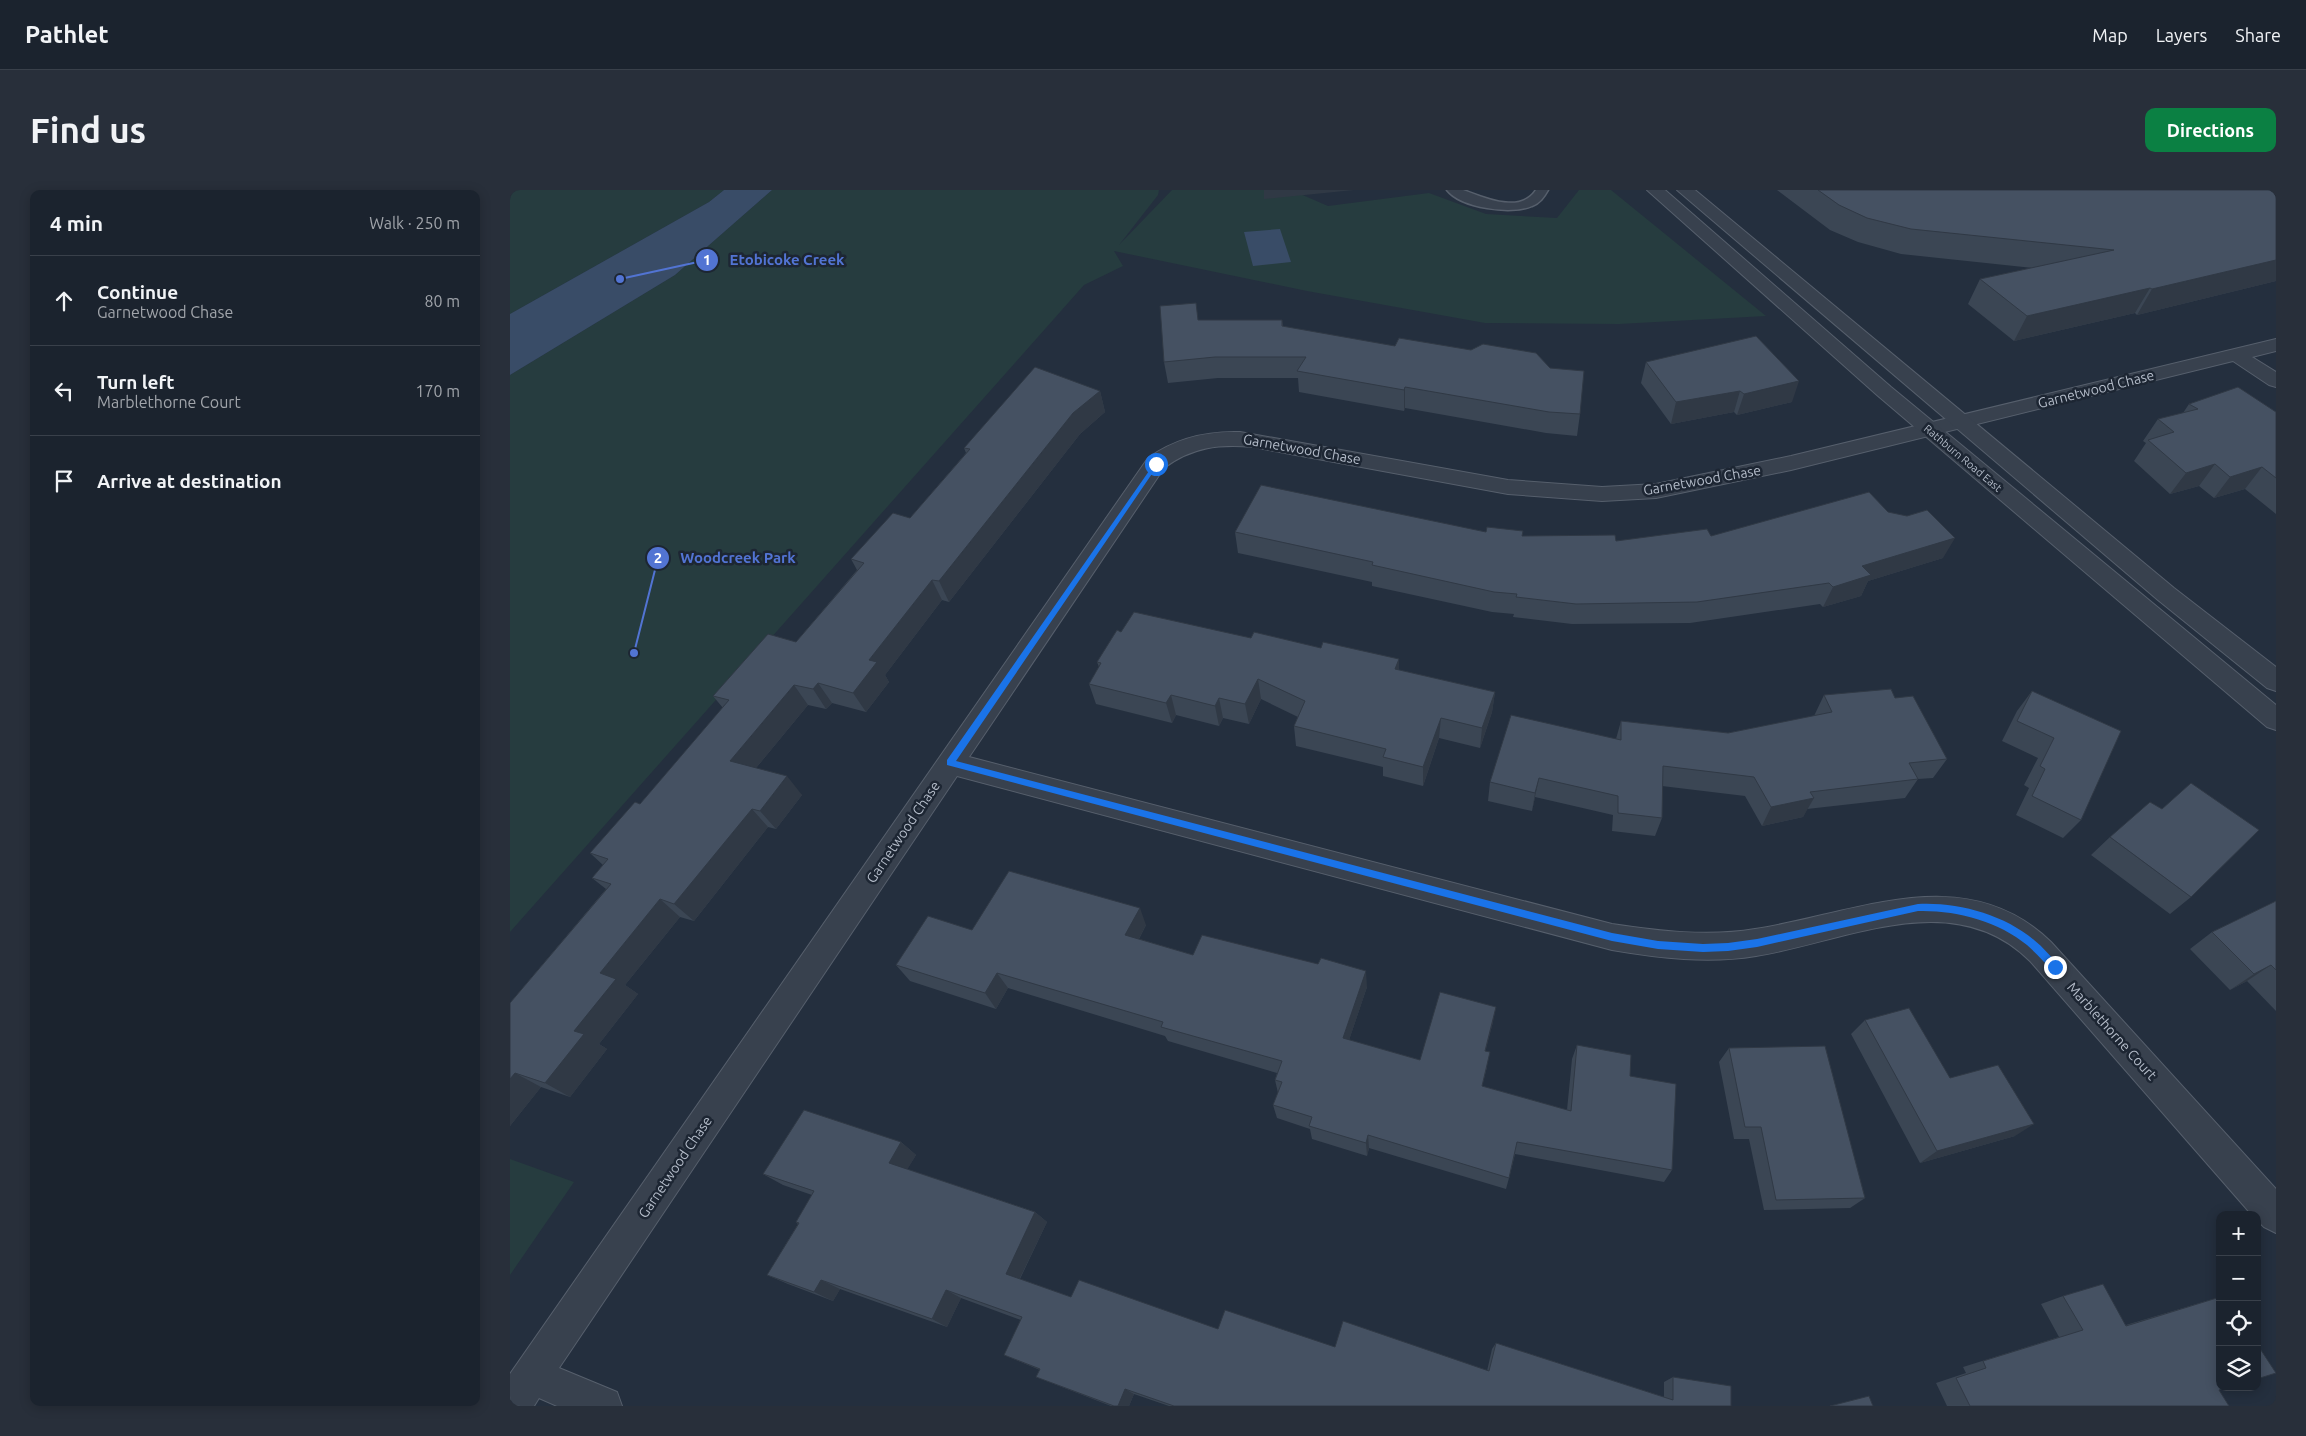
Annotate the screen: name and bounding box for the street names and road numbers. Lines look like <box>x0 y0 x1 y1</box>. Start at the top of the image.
street label: Garnetwood Chase <box>2036 367 2156 411</box>
street label: Rathburn Road East <box>1922 422 2005 494</box>
street label: Garnetwood Chase <box>1242 431 1362 467</box>
street label: Garnetwood Chase <box>1642 462 1762 498</box>
street label: Garnetwood Chase <box>863 778 943 886</box>
street label: Marblethorne Court <box>2064 979 2160 1083</box>
street label: Garnetwood Chase <box>635 1113 715 1221</box>

